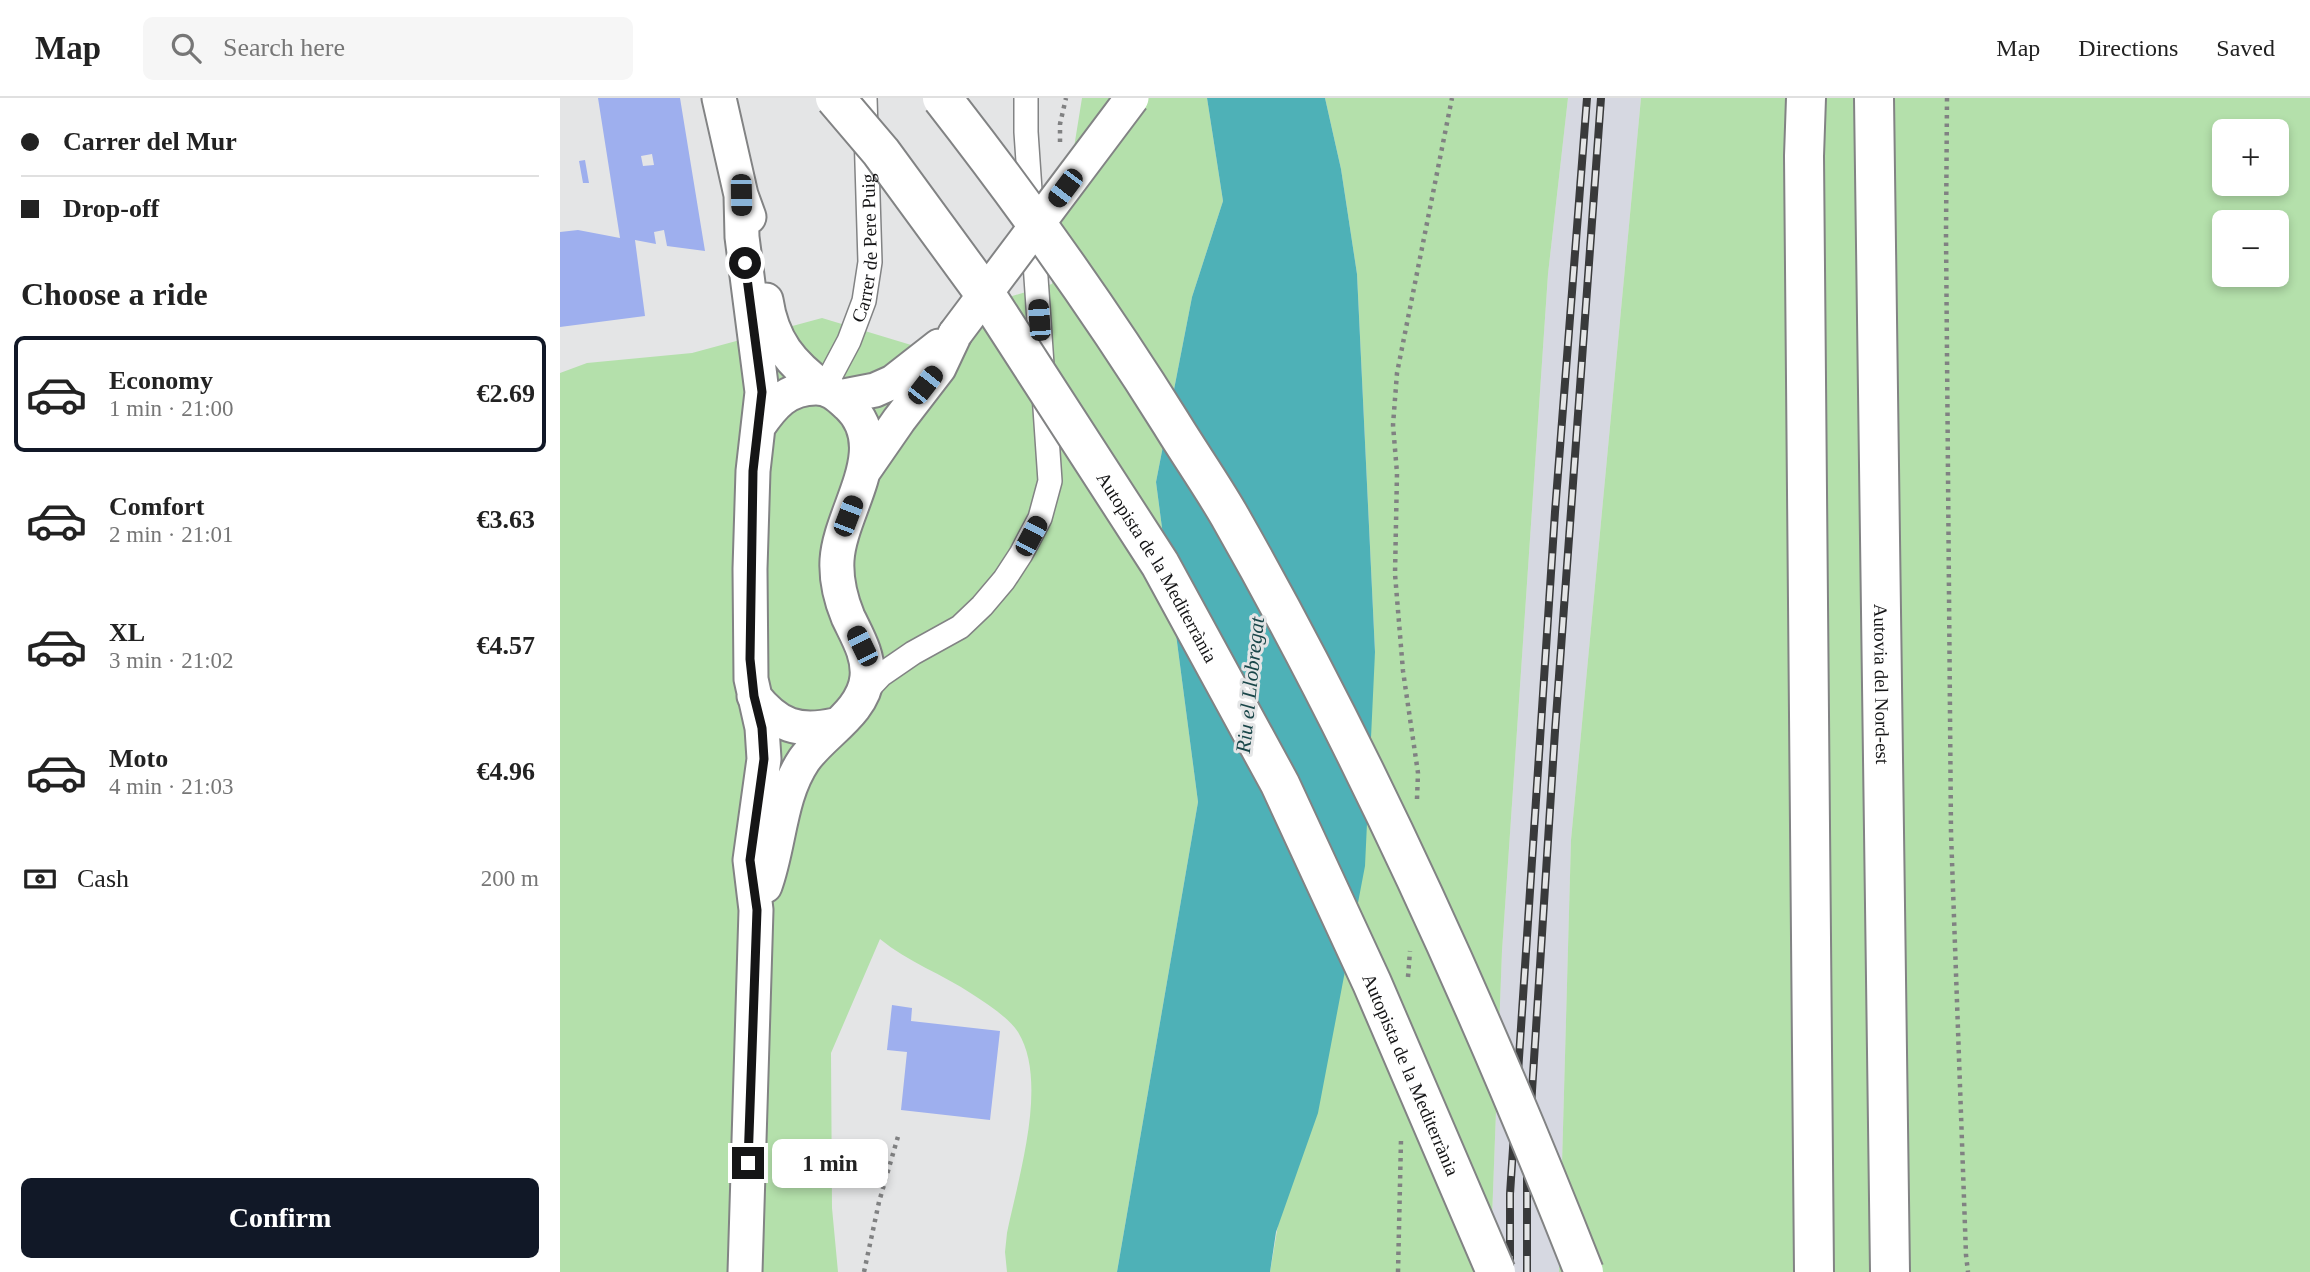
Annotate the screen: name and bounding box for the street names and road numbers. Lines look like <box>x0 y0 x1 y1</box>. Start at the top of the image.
street label: Carrer de Pere Puig <box>847 173 881 325</box>
street label: Autopista de la Mediterrània <box>1093 468 1222 666</box>
street label: Autovia del Nord-est <box>1870 604 1894 765</box>
street label: Autopista de la Mediterrània <box>1358 970 1464 1179</box>

